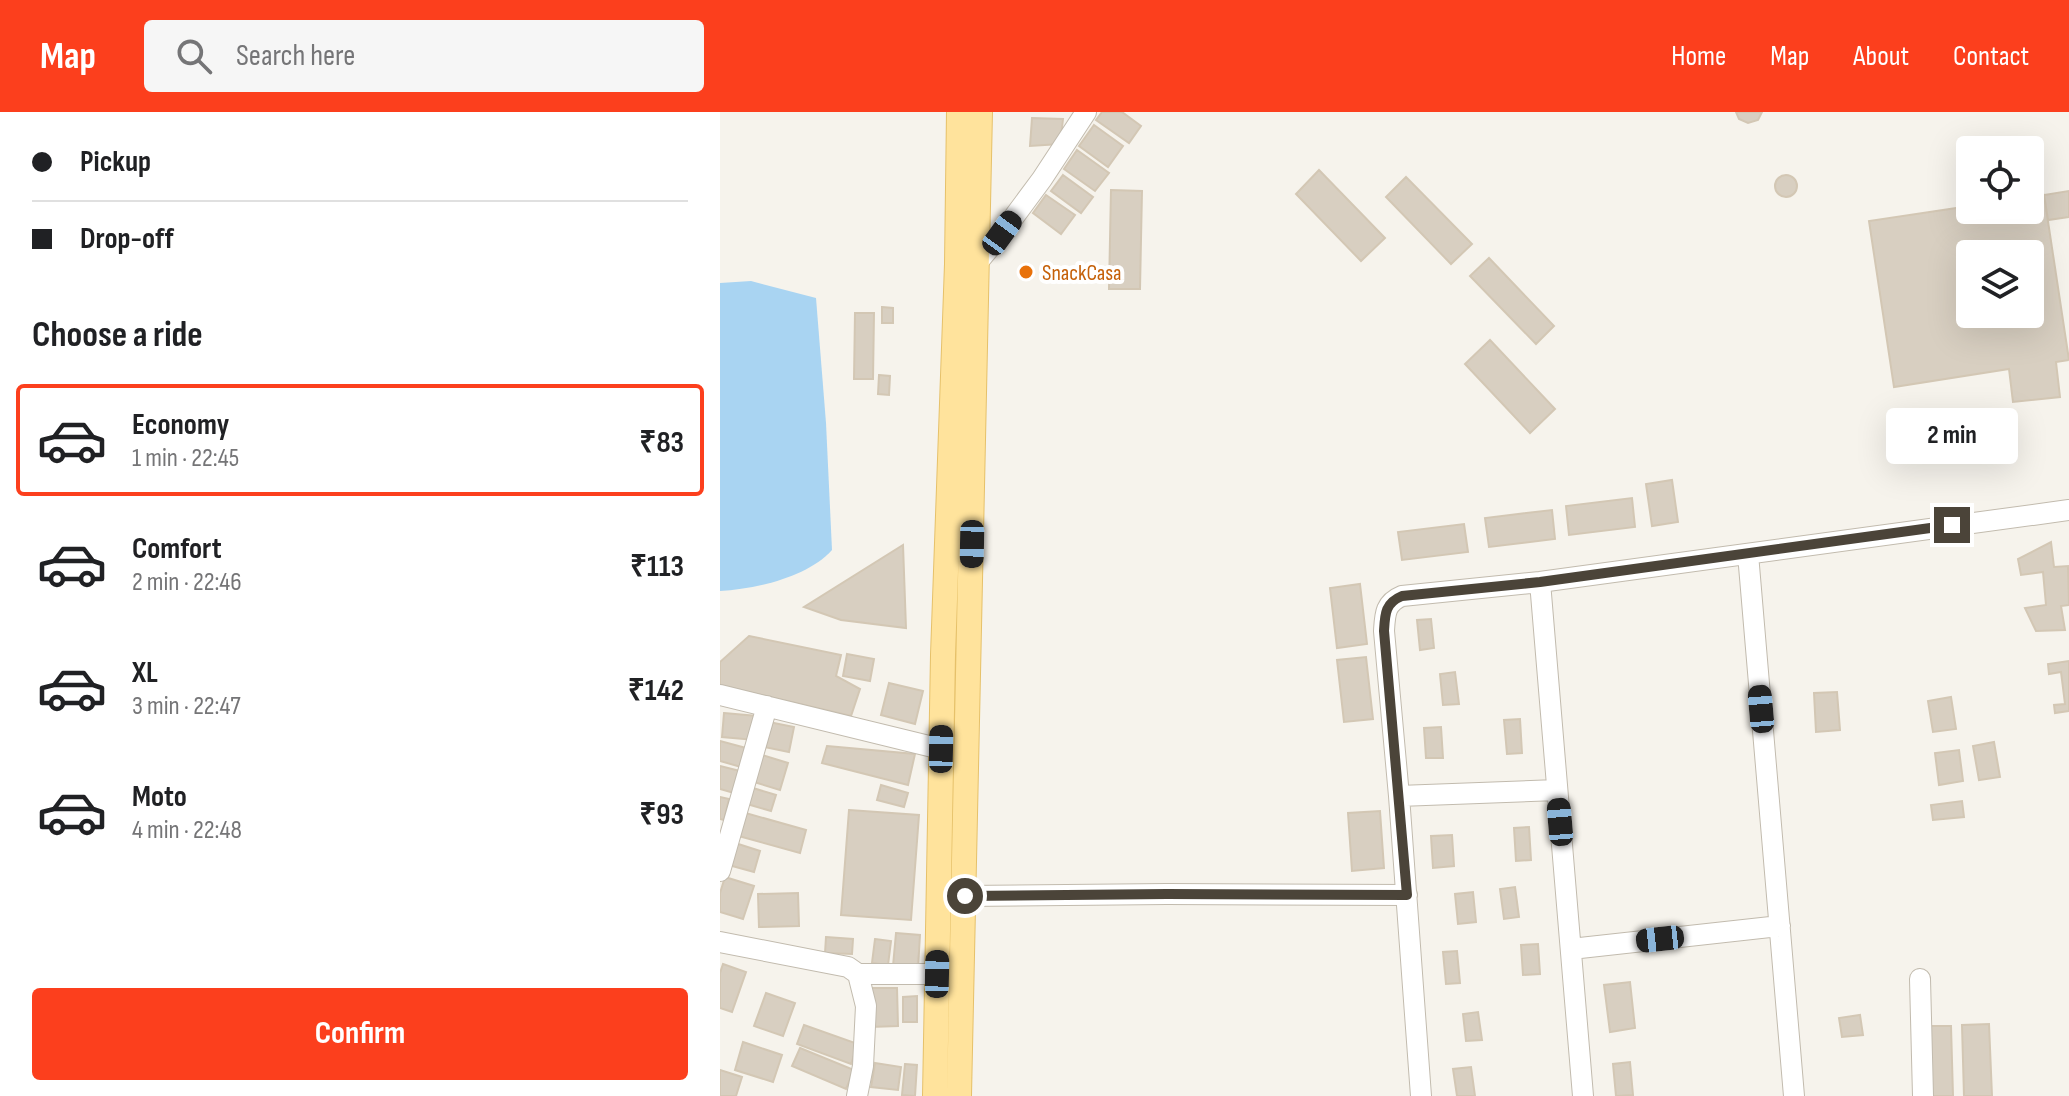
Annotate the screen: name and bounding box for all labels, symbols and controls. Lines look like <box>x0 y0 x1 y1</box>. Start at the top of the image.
search box <box>144 20 704 92</box>
text: Map <box>40 34 96 79</box>
icon: search <box>172 34 216 78</box>
text: Search here <box>236 38 355 74</box>
text: Home <box>1671 40 1726 73</box>
text: Map <box>1770 40 1809 73</box>
text: About <box>1853 40 1909 73</box>
text: Contact <box>1953 40 2029 73</box>
map controls <box>1956 136 2044 328</box>
button: locate <box>1956 136 2044 224</box>
text: Pickup <box>80 144 151 180</box>
car <box>978 207 1026 259</box>
text: Drop-off <box>80 221 174 257</box>
button: layers <box>1956 240 2044 328</box>
place label: SnackCasa <box>1042 260 1122 287</box>
marker: SnackCasa <box>1017 263 1035 281</box>
text: Choose a ride <box>32 314 203 357</box>
icon: car <box>36 404 108 476</box>
text: Economy <box>132 407 229 443</box>
callout: 2 min <box>1886 409 2018 465</box>
text: 2 min <box>1927 420 1977 451</box>
text: ₹83 <box>639 425 684 461</box>
text: 1 min · 22:45 <box>132 443 239 474</box>
route end <box>1934 507 1970 543</box>
car <box>960 520 984 568</box>
icon: car <box>36 528 108 600</box>
text: Comfort <box>132 531 222 567</box>
text: ₹113 <box>630 549 684 585</box>
text: 2 min · 22:46 <box>132 567 242 598</box>
icon: car <box>36 652 108 724</box>
text: XL <box>132 655 158 691</box>
text: ₹142 <box>628 673 684 709</box>
car <box>1747 684 1775 734</box>
text: 3 min · 22:47 <box>132 691 241 722</box>
car <box>929 725 953 773</box>
icon: car <box>36 776 108 848</box>
text: Moto <box>132 779 187 815</box>
text: ₹93 <box>639 797 684 833</box>
car <box>1546 797 1574 847</box>
text: 4 min · 22:48 <box>132 815 242 846</box>
route start <box>947 878 983 914</box>
car <box>1635 925 1685 953</box>
car <box>925 950 949 998</box>
button: Confirm <box>32 988 688 1080</box>

